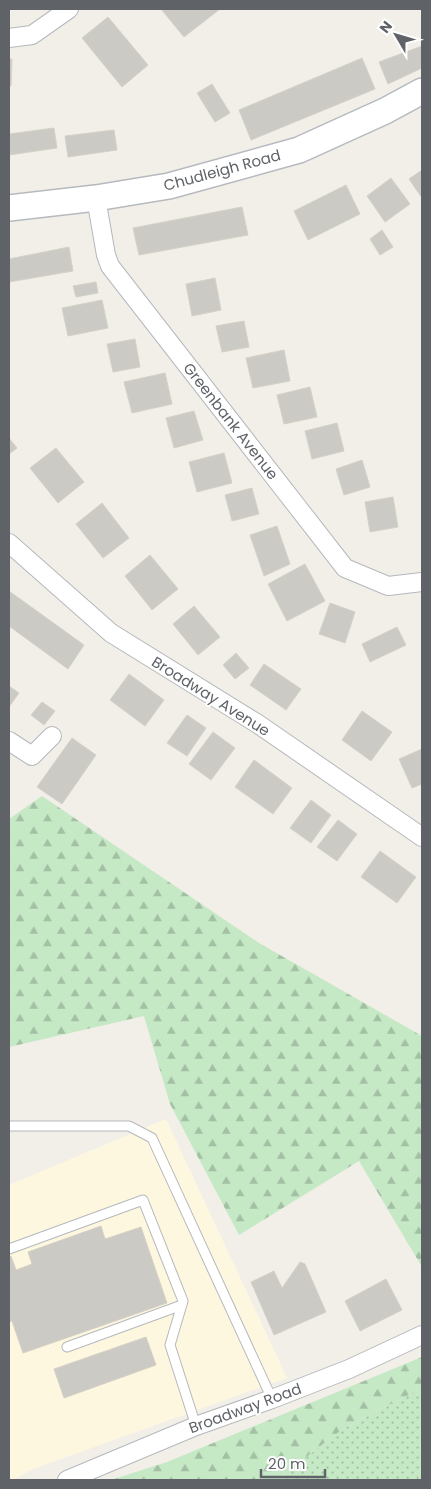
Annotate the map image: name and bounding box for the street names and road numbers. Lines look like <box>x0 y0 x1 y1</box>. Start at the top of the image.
street label: Chudleigh Road <box>161 144 283 196</box>
street label: Greenbank Avenue <box>179 358 283 484</box>
street label: Broadway Avenue <box>148 651 274 741</box>
street label: Broadway Road <box>186 1378 304 1438</box>

